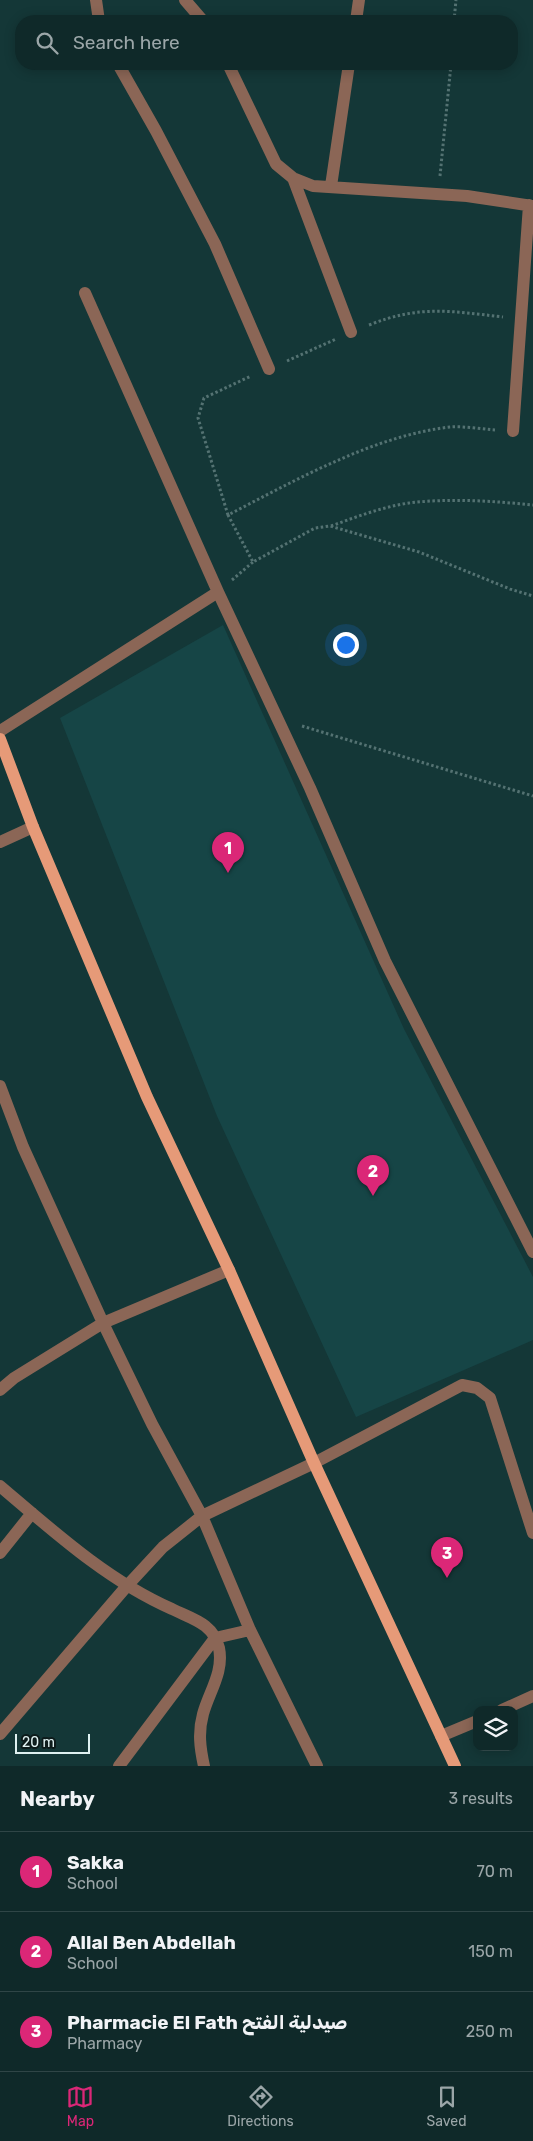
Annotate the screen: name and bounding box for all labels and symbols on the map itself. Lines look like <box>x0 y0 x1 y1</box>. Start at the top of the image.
your location <box>333 632 359 658</box>
pin: 1 <box>212 832 244 873</box>
pin: 2 <box>357 1155 389 1196</box>
pin: 3 <box>431 1537 463 1578</box>
scale bar <box>15 1731 90 1754</box>

